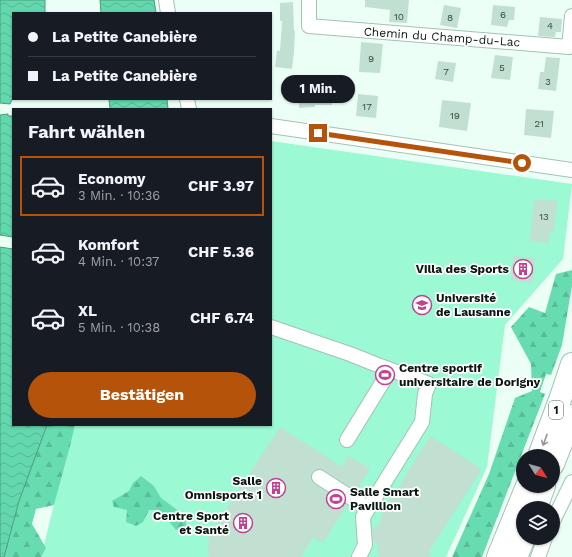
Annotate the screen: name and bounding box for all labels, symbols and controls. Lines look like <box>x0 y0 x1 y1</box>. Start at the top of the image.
house number: 6 <box>500 9 506 20</box>
house number: 10 <box>394 11 404 22</box>
house number: 8 <box>447 12 453 23</box>
house number: 4 <box>547 20 553 31</box>
street label: Chemin du Champ-du-Lac <box>363 25 521 49</box>
text: La Petite Canebière <box>52 28 197 46</box>
house number: 9 <box>368 53 374 64</box>
house number: 5 <box>499 62 505 73</box>
house number: 7 <box>443 66 449 77</box>
text: La Petite Canebière <box>52 67 197 85</box>
callout: 1 Min. <box>281 75 355 103</box>
house number: 3 <box>545 76 551 87</box>
text: 1 Min. <box>300 81 336 96</box>
house number: 17 <box>362 101 372 112</box>
house number: 19 <box>450 110 460 121</box>
house number: 21 <box>534 118 544 129</box>
text: Fahrt wählen <box>28 121 145 142</box>
route end <box>309 124 327 142</box>
route start <box>513 154 531 172</box>
icon: car <box>30 168 66 204</box>
text: Economy <box>78 170 145 188</box>
text: CHF 3.97 <box>188 177 254 195</box>
text: 3 Min. · 10:36 <box>78 188 160 203</box>
house number: 13 <box>539 211 549 222</box>
icon: car <box>30 234 66 270</box>
text: Komfort <box>78 236 139 254</box>
text: CHF 5.36 <box>188 243 254 261</box>
text: 4 Min. · 10:37 <box>78 254 159 269</box>
building icon: Villa des Sports <box>512 258 534 280</box>
place label: Villa des Sports <box>416 262 510 276</box>
place label: Université de Lausanne <box>436 291 511 319</box>
school or university icon: Université de Lausanne <box>411 294 433 316</box>
icon: car <box>30 300 66 336</box>
text: XL <box>78 302 97 320</box>
text: CHF 6.74 <box>190 309 254 327</box>
text: 5 Min. · 10:38 <box>78 320 160 335</box>
place label: Centre sportif universitaire de Dorigny <box>399 361 540 389</box>
sports icon: Centre sportif universitaire de Dorigny <box>374 364 396 386</box>
button: Bestätigen <box>28 372 256 418</box>
road number: 1 <box>549 401 563 419</box>
one-way arrow <box>541 434 548 447</box>
north arrow <box>516 449 560 493</box>
map controls <box>516 449 560 545</box>
place label: Salle Omnisports 1 <box>185 474 262 502</box>
building icon: Salle Omnisports 1 <box>265 477 287 499</box>
place label: Salle Smart Pavillion <box>350 485 420 513</box>
sports icon: Salle Smart Pavillion <box>325 488 347 510</box>
button: layers <box>516 501 560 545</box>
place label: Centre Sport et Santé <box>153 509 230 537</box>
building icon: Centre Sport et Santé <box>232 512 254 534</box>

